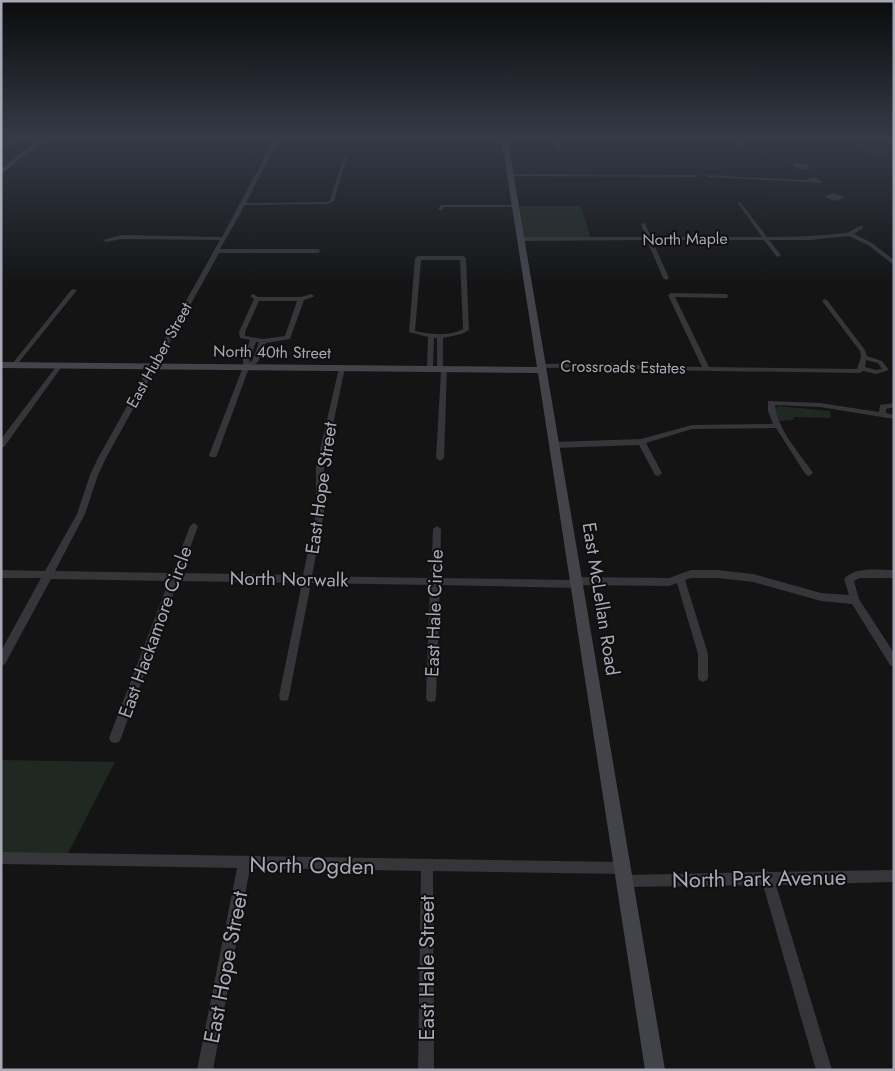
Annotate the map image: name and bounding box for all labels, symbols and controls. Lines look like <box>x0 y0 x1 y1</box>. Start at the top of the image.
street label: North Maple <box>642 227 728 251</box>
street label: East Huber Street <box>121 298 198 412</box>
street label: North 40th Street <box>213 339 331 365</box>
street label: Crossroads Estates <box>560 354 686 380</box>
street label: East Hope Street <box>298 420 344 556</box>
street label: East McLellan Road <box>576 520 626 678</box>
street label: East Hackamore Circle <box>111 542 199 722</box>
street label: East Hale Circle <box>418 549 450 677</box>
street label: North Norwalk <box>229 564 349 594</box>
street label: North Ogden <box>249 848 375 882</box>
street label: North Park Avenue <box>672 860 846 896</box>
street label: East Hope Street <box>195 888 256 1046</box>
street label: East Hale Street <box>410 895 442 1041</box>

